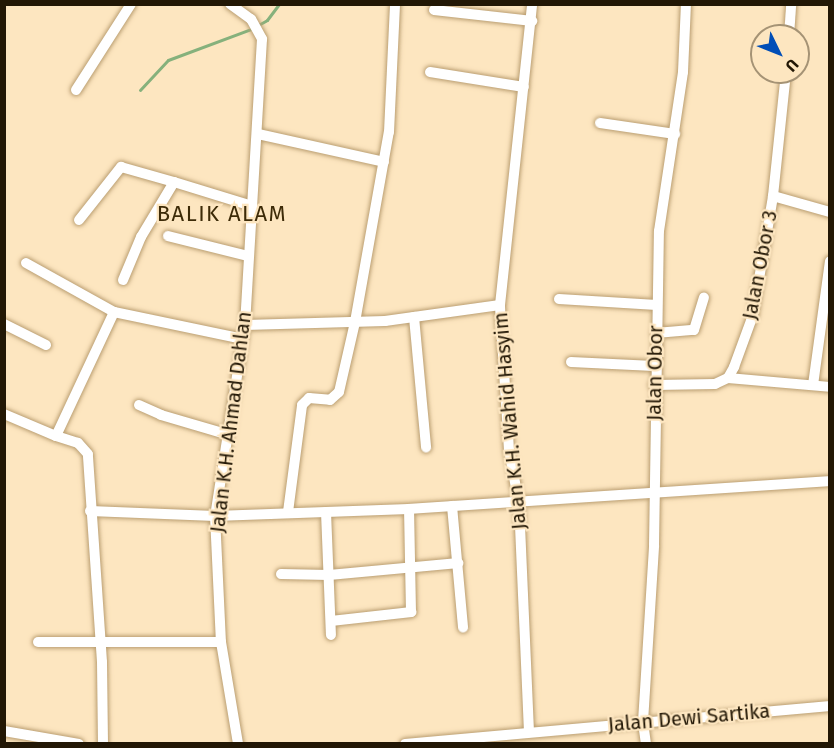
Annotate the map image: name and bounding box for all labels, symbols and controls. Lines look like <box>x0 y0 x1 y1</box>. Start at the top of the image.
north arrow <box>750 24 810 84</box>
text: U <box>782 55 803 76</box>
district label: BALIK ALAM <box>157 201 287 227</box>
street label: Jalan Obor 3 <box>738 208 782 322</box>
street label: Jalan K.H. Ahmad Dahlan <box>206 310 256 534</box>
street label: Jalan K.H. Wahid Hasyim <box>489 311 531 531</box>
street label: Jalan Obor <box>642 325 668 421</box>
street label: Jalan Dewi Sartika <box>607 699 771 737</box>

